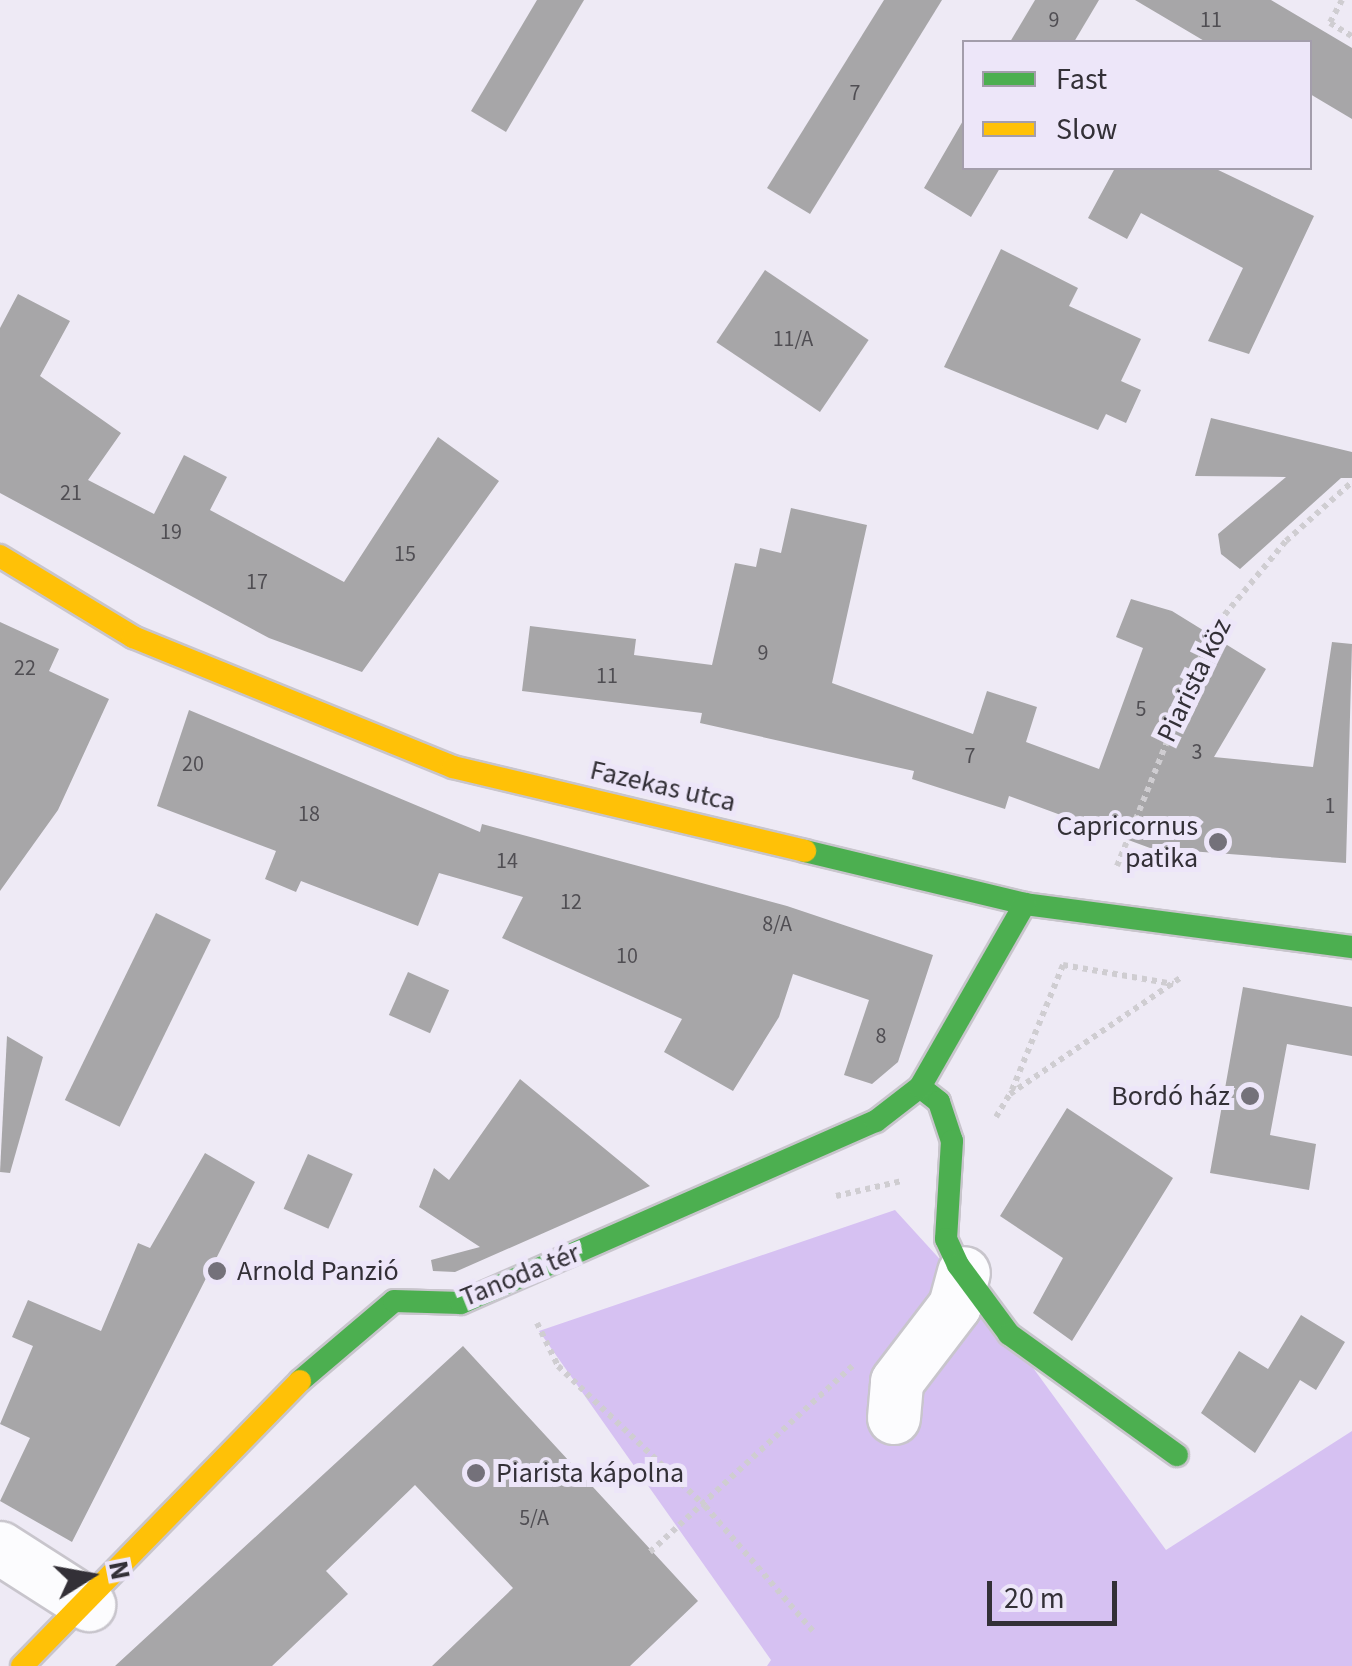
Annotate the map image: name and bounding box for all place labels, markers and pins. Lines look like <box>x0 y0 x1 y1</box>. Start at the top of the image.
place label: Capricornus patika <box>1056 809 1198 875</box>
marker: Capricornus patika <box>1207 831 1229 853</box>
place label: Bordó ház <box>1111 1079 1230 1113</box>
marker: Bordó ház <box>1239 1085 1261 1107</box>
place label: Arnold Panzió <box>237 1254 399 1288</box>
marker: Arnold Panzió <box>206 1260 228 1282</box>
place label: Piarista kápolna <box>496 1456 684 1490</box>
marker: Piarista kápolna <box>465 1462 487 1484</box>

